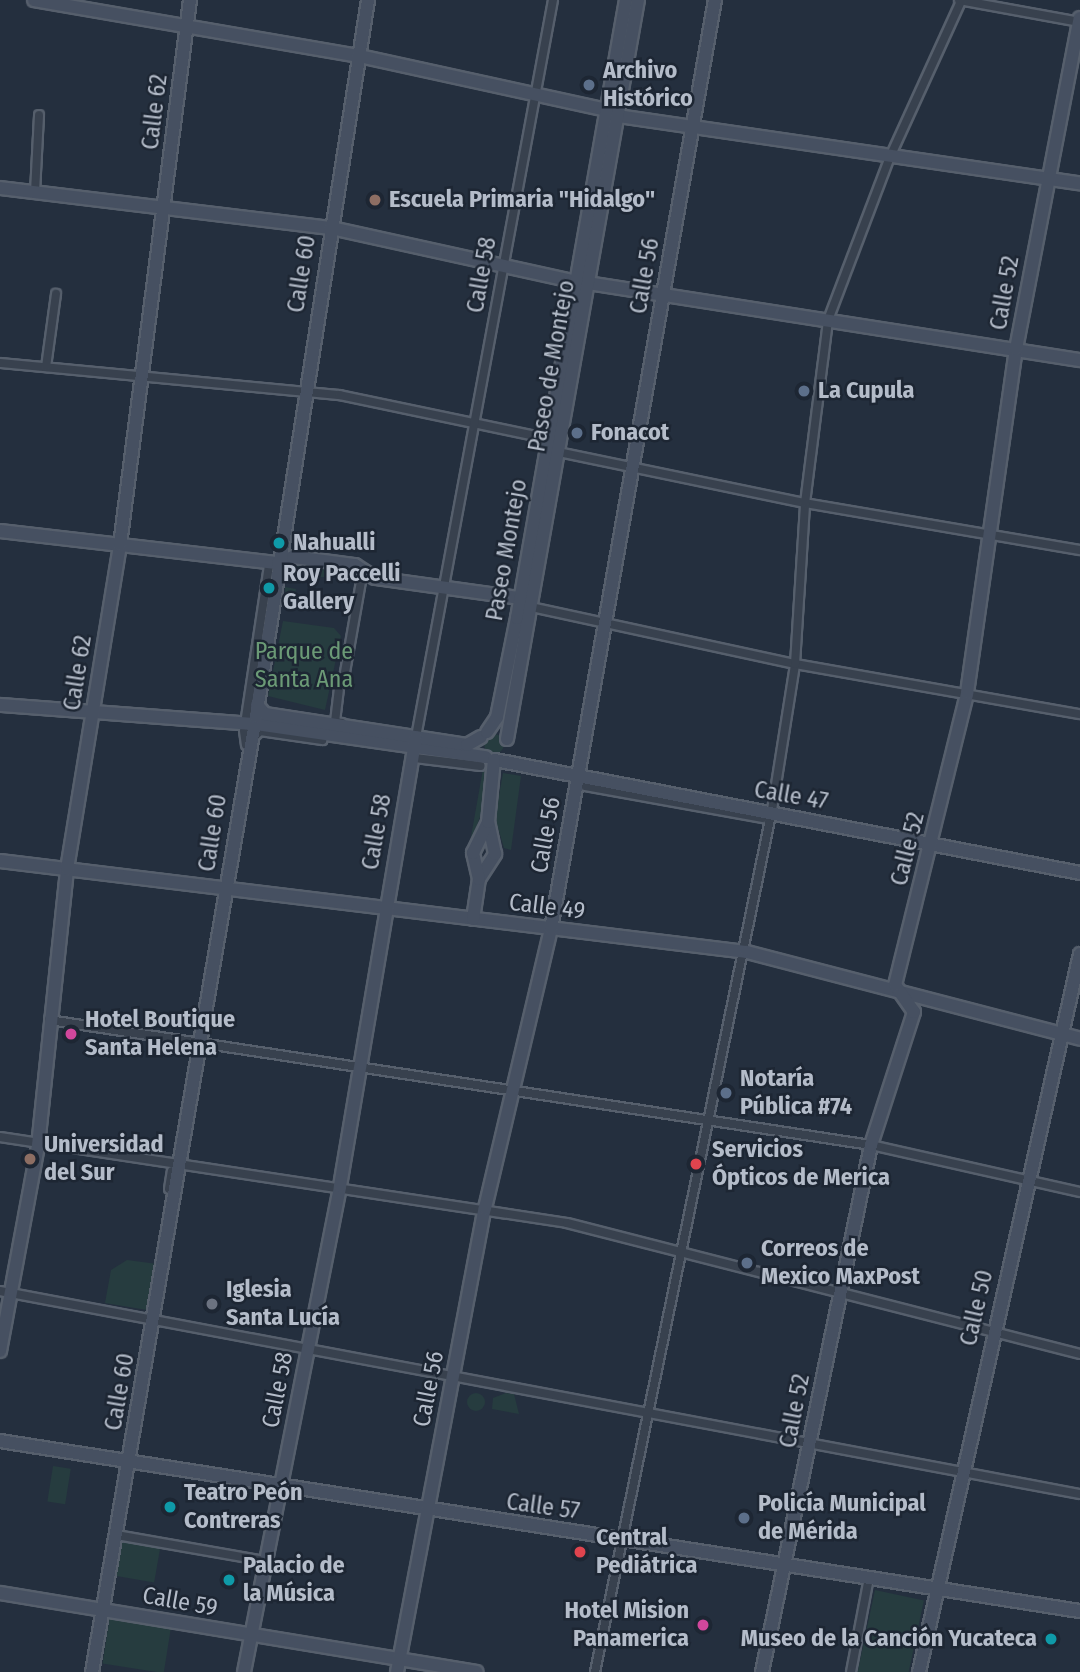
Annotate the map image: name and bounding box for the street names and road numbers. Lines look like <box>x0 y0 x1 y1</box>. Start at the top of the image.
street label: Calle 62 <box>136 73 174 151</box>
street label: Calle 60 <box>282 233 322 315</box>
street label: Calle 58 <box>461 235 503 315</box>
street label: Calle 56 <box>624 236 666 316</box>
street label: Calle 52 <box>984 254 1026 332</box>
street label: Paseo de Montejo <box>523 278 581 454</box>
street label: Paseo Montejo <box>480 477 534 623</box>
street label: Calle 62 <box>58 633 98 713</box>
street label: Calle 47 <box>752 775 830 817</box>
street label: Calle 60 <box>193 792 233 874</box>
street label: Calle 58 <box>356 792 398 872</box>
street label: Calle 56 <box>525 795 567 875</box>
street label: Calle 52 <box>885 809 931 889</box>
street label: Calle 49 <box>507 888 587 926</box>
street label: Calle 50 <box>954 1267 1000 1349</box>
street label: Calle 56 <box>408 1349 450 1429</box>
street label: Calle 58 <box>257 1350 299 1430</box>
street label: Calle 60 <box>99 1351 141 1433</box>
street label: Calle 52 <box>774 1372 816 1450</box>
street label: Calle 57 <box>504 1488 582 1526</box>
street label: Calle 59 <box>140 1581 220 1623</box>

